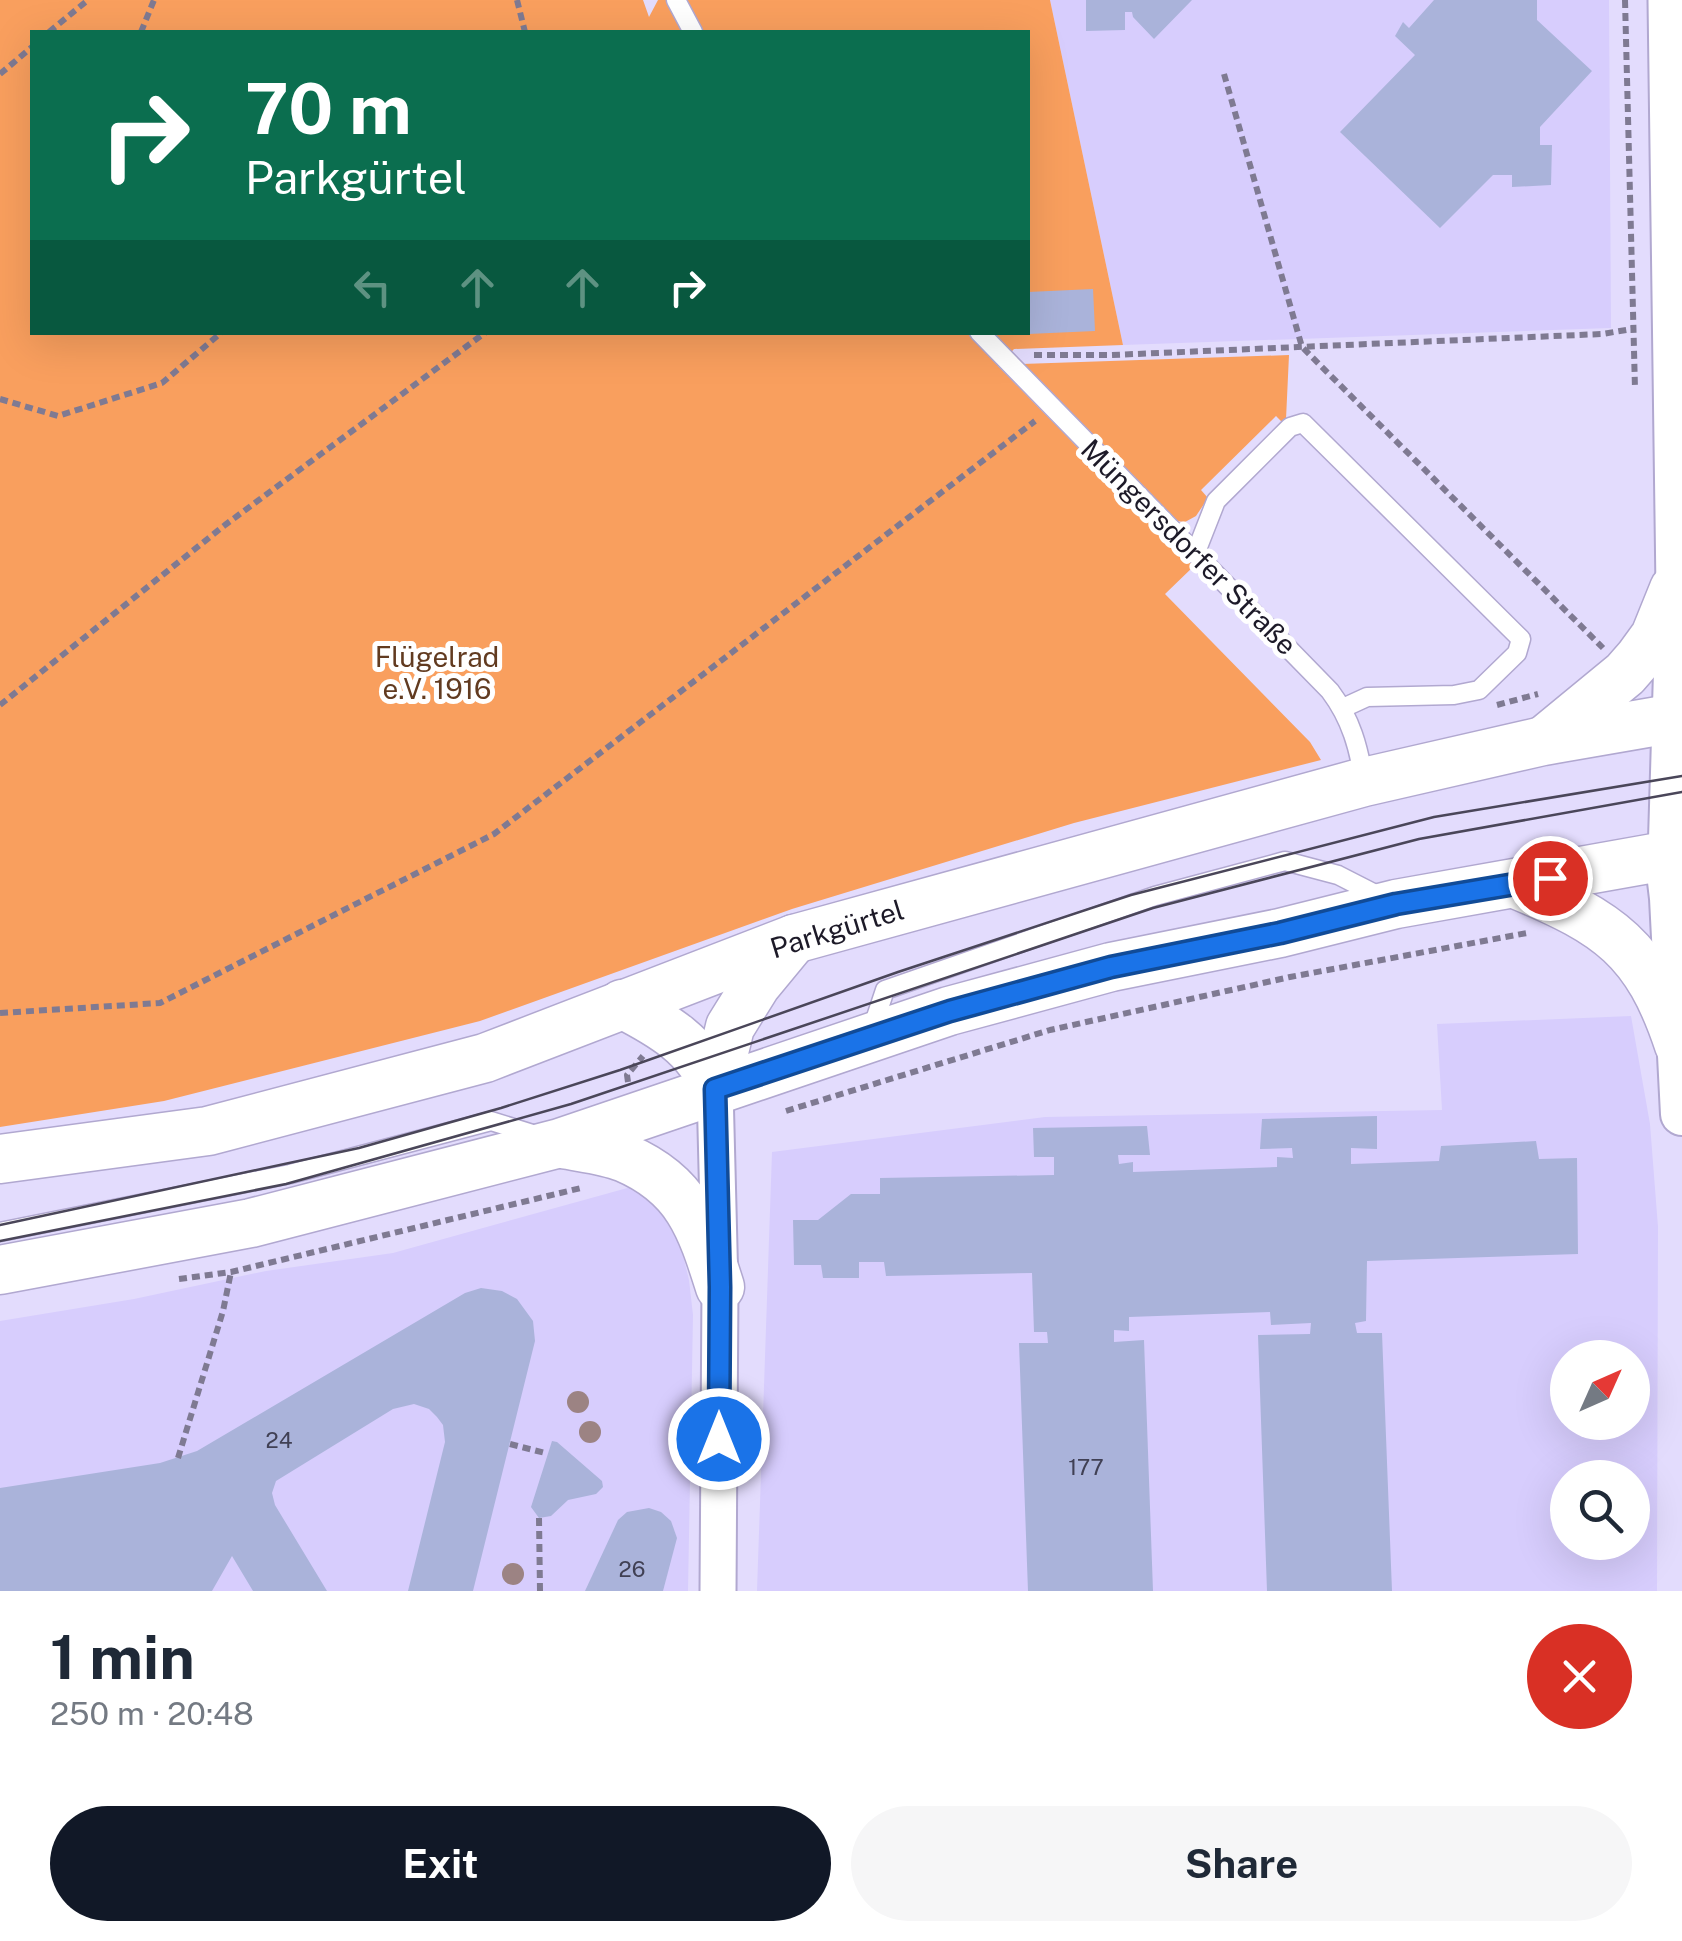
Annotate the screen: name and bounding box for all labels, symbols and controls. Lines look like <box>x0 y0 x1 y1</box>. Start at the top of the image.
text: 70 m <box>245 67 412 150</box>
icon: right <box>80 70 210 200</box>
text: Parkgürtel <box>245 151 467 204</box>
icon: left <box>345 260 400 315</box>
icon: ahead <box>450 260 505 315</box>
icon: ahead <box>555 260 610 315</box>
icon: right <box>660 260 715 315</box>
street label: Müngersdorfer Straße <box>1075 432 1304 661</box>
park label: Flügelrad e.V. 1916 <box>375 640 499 705</box>
pin <box>1508 836 1593 921</box>
icon: arrive <box>1523 851 1578 906</box>
street label: Parkgürtel <box>766 893 908 964</box>
north arrow <box>1550 1340 1650 1440</box>
map controls <box>1550 1340 1650 1560</box>
position arrow <box>667 1387 771 1491</box>
house number: 24 <box>266 1427 293 1453</box>
house number: 177 <box>1068 1454 1104 1480</box>
button: search <box>1550 1460 1650 1560</box>
house number: 26 <box>619 1556 645 1582</box>
text: 1 min <box>50 1622 195 1693</box>
button: close <box>1527 1624 1632 1729</box>
text: 250 m · 20:48 <box>50 1695 254 1732</box>
button: Exit <box>50 1806 831 1921</box>
button: Share <box>851 1806 1632 1921</box>

